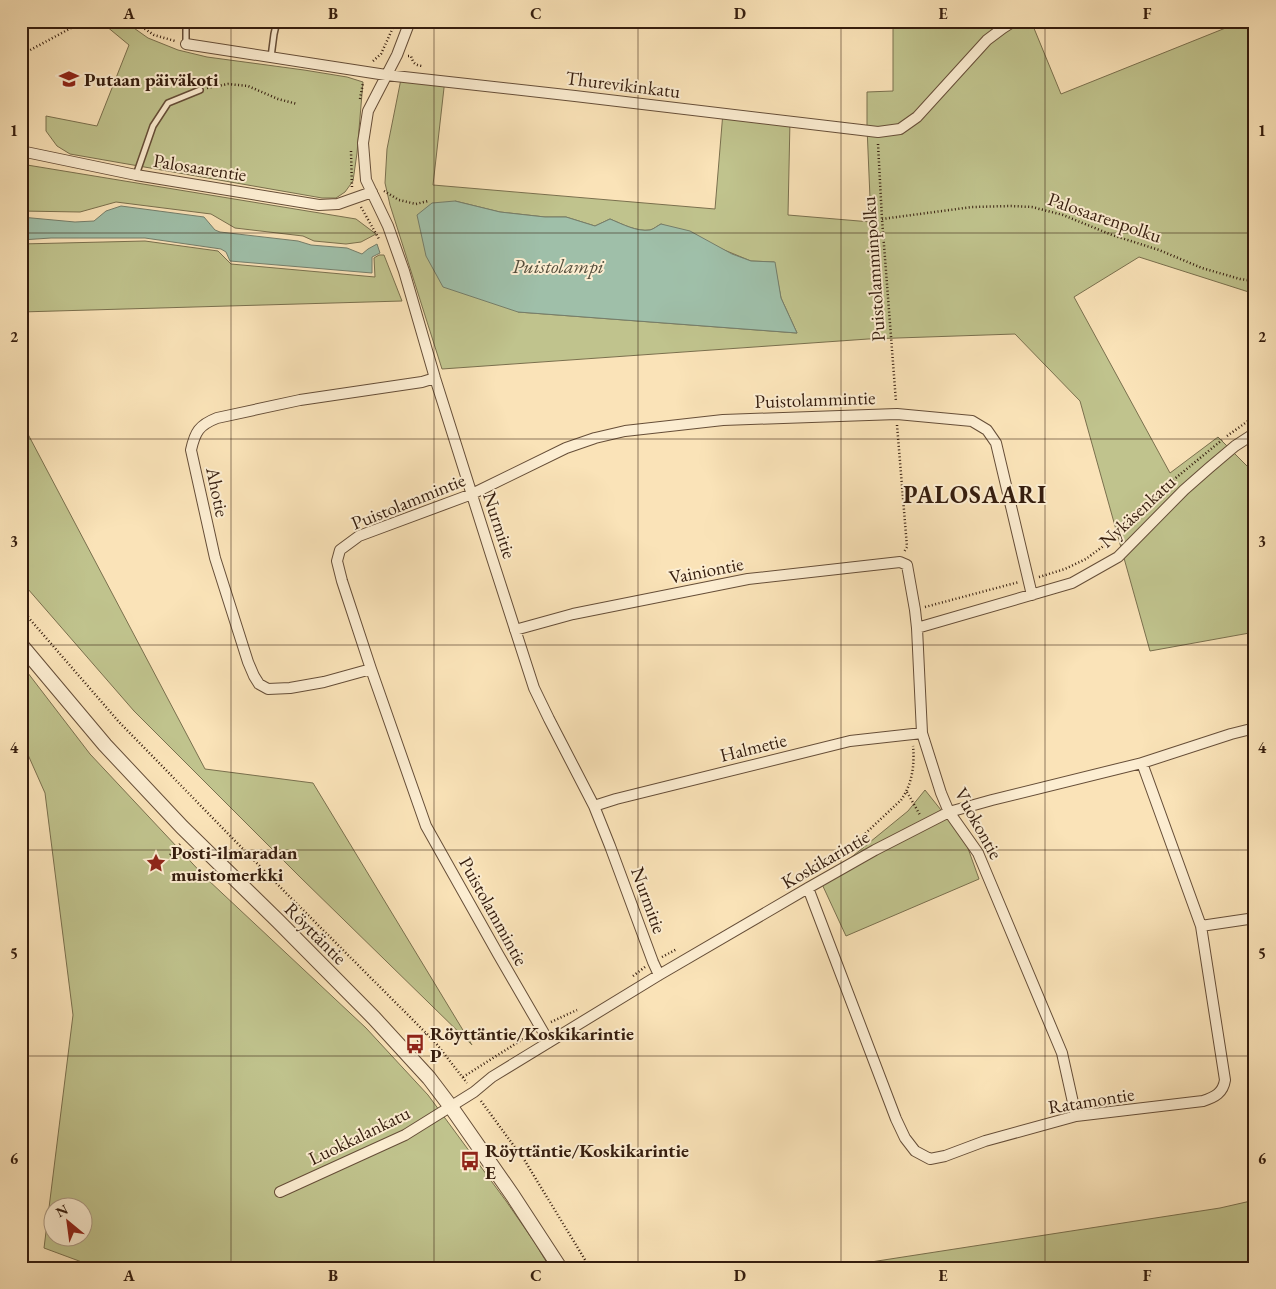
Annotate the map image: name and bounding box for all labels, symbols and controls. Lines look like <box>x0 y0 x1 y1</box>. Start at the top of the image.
text: A <box>122 3 135 24</box>
text: B <box>328 3 338 24</box>
text: C <box>530 3 542 24</box>
text: D <box>734 3 746 24</box>
text: E <box>938 3 948 24</box>
text: F <box>1143 3 1152 24</box>
street label: Thurevikinkatu <box>564 65 682 104</box>
place label: Putaan päiväkoti <box>84 67 219 92</box>
school or university icon: Putaan päiväkoti <box>58 68 80 90</box>
text: 1 <box>10 120 18 141</box>
text: 1 <box>1258 120 1266 141</box>
street label: Palosaarentie <box>151 148 248 187</box>
street label: Palosaarenpolku <box>1045 186 1165 249</box>
street label: Puistolamminpolku <box>856 196 891 342</box>
water label: Puistolampi <box>512 253 605 279</box>
text: 2 <box>10 326 19 347</box>
text: 2 <box>1258 326 1267 347</box>
street label: Puistolammintie <box>754 385 876 414</box>
street label: Ahotie <box>200 464 235 519</box>
street label: Puistolammintie <box>347 467 469 536</box>
street label: Nykäsenkatu <box>1094 470 1181 553</box>
district label: PALOSAARI <box>903 479 1047 510</box>
street label: Nurmitie <box>477 489 522 562</box>
text: 3 <box>10 531 18 552</box>
text: 3 <box>1258 531 1266 552</box>
street label: Vainiontie <box>667 551 745 590</box>
street label: Halmetie <box>717 727 789 768</box>
text: 4 <box>10 737 19 758</box>
text: 4 <box>1258 737 1267 758</box>
street label: Vuokontie <box>949 783 1008 864</box>
street label: Koskikarintie <box>777 824 874 895</box>
place label: Posti-ilmaradan muistomerkki <box>171 840 298 887</box>
place icon: Posti-ilmaradan muistomerkki <box>145 852 167 874</box>
street label: Puistolammintie <box>453 852 534 970</box>
street label: Nurmitie <box>625 864 672 937</box>
street label: Röyttäntie <box>279 897 352 970</box>
text: 5 <box>10 943 18 964</box>
text: 5 <box>1258 943 1266 964</box>
place label: Röyttäntie/Koskikarintie P <box>430 1021 634 1068</box>
bus stop icon: Röyttäntie/Koskikarintie P <box>404 1033 426 1055</box>
street label: Ratamontie <box>1046 1081 1136 1120</box>
street label: Luokkalankatu <box>304 1100 414 1171</box>
place label: Röyttäntie/Koskikarintie E <box>485 1138 689 1185</box>
text: 6 <box>10 1148 19 1169</box>
text: 6 <box>1258 1148 1267 1169</box>
bus stop icon: Röyttäntie/Koskikarintie E <box>459 1150 481 1172</box>
north arrow <box>42 1196 92 1246</box>
text: N <box>52 1200 72 1221</box>
text: A <box>122 1265 135 1286</box>
text: B <box>328 1265 338 1286</box>
text: C <box>530 1265 542 1286</box>
text: D <box>734 1265 746 1286</box>
text: E <box>938 1265 948 1286</box>
text: F <box>1143 1265 1152 1286</box>

